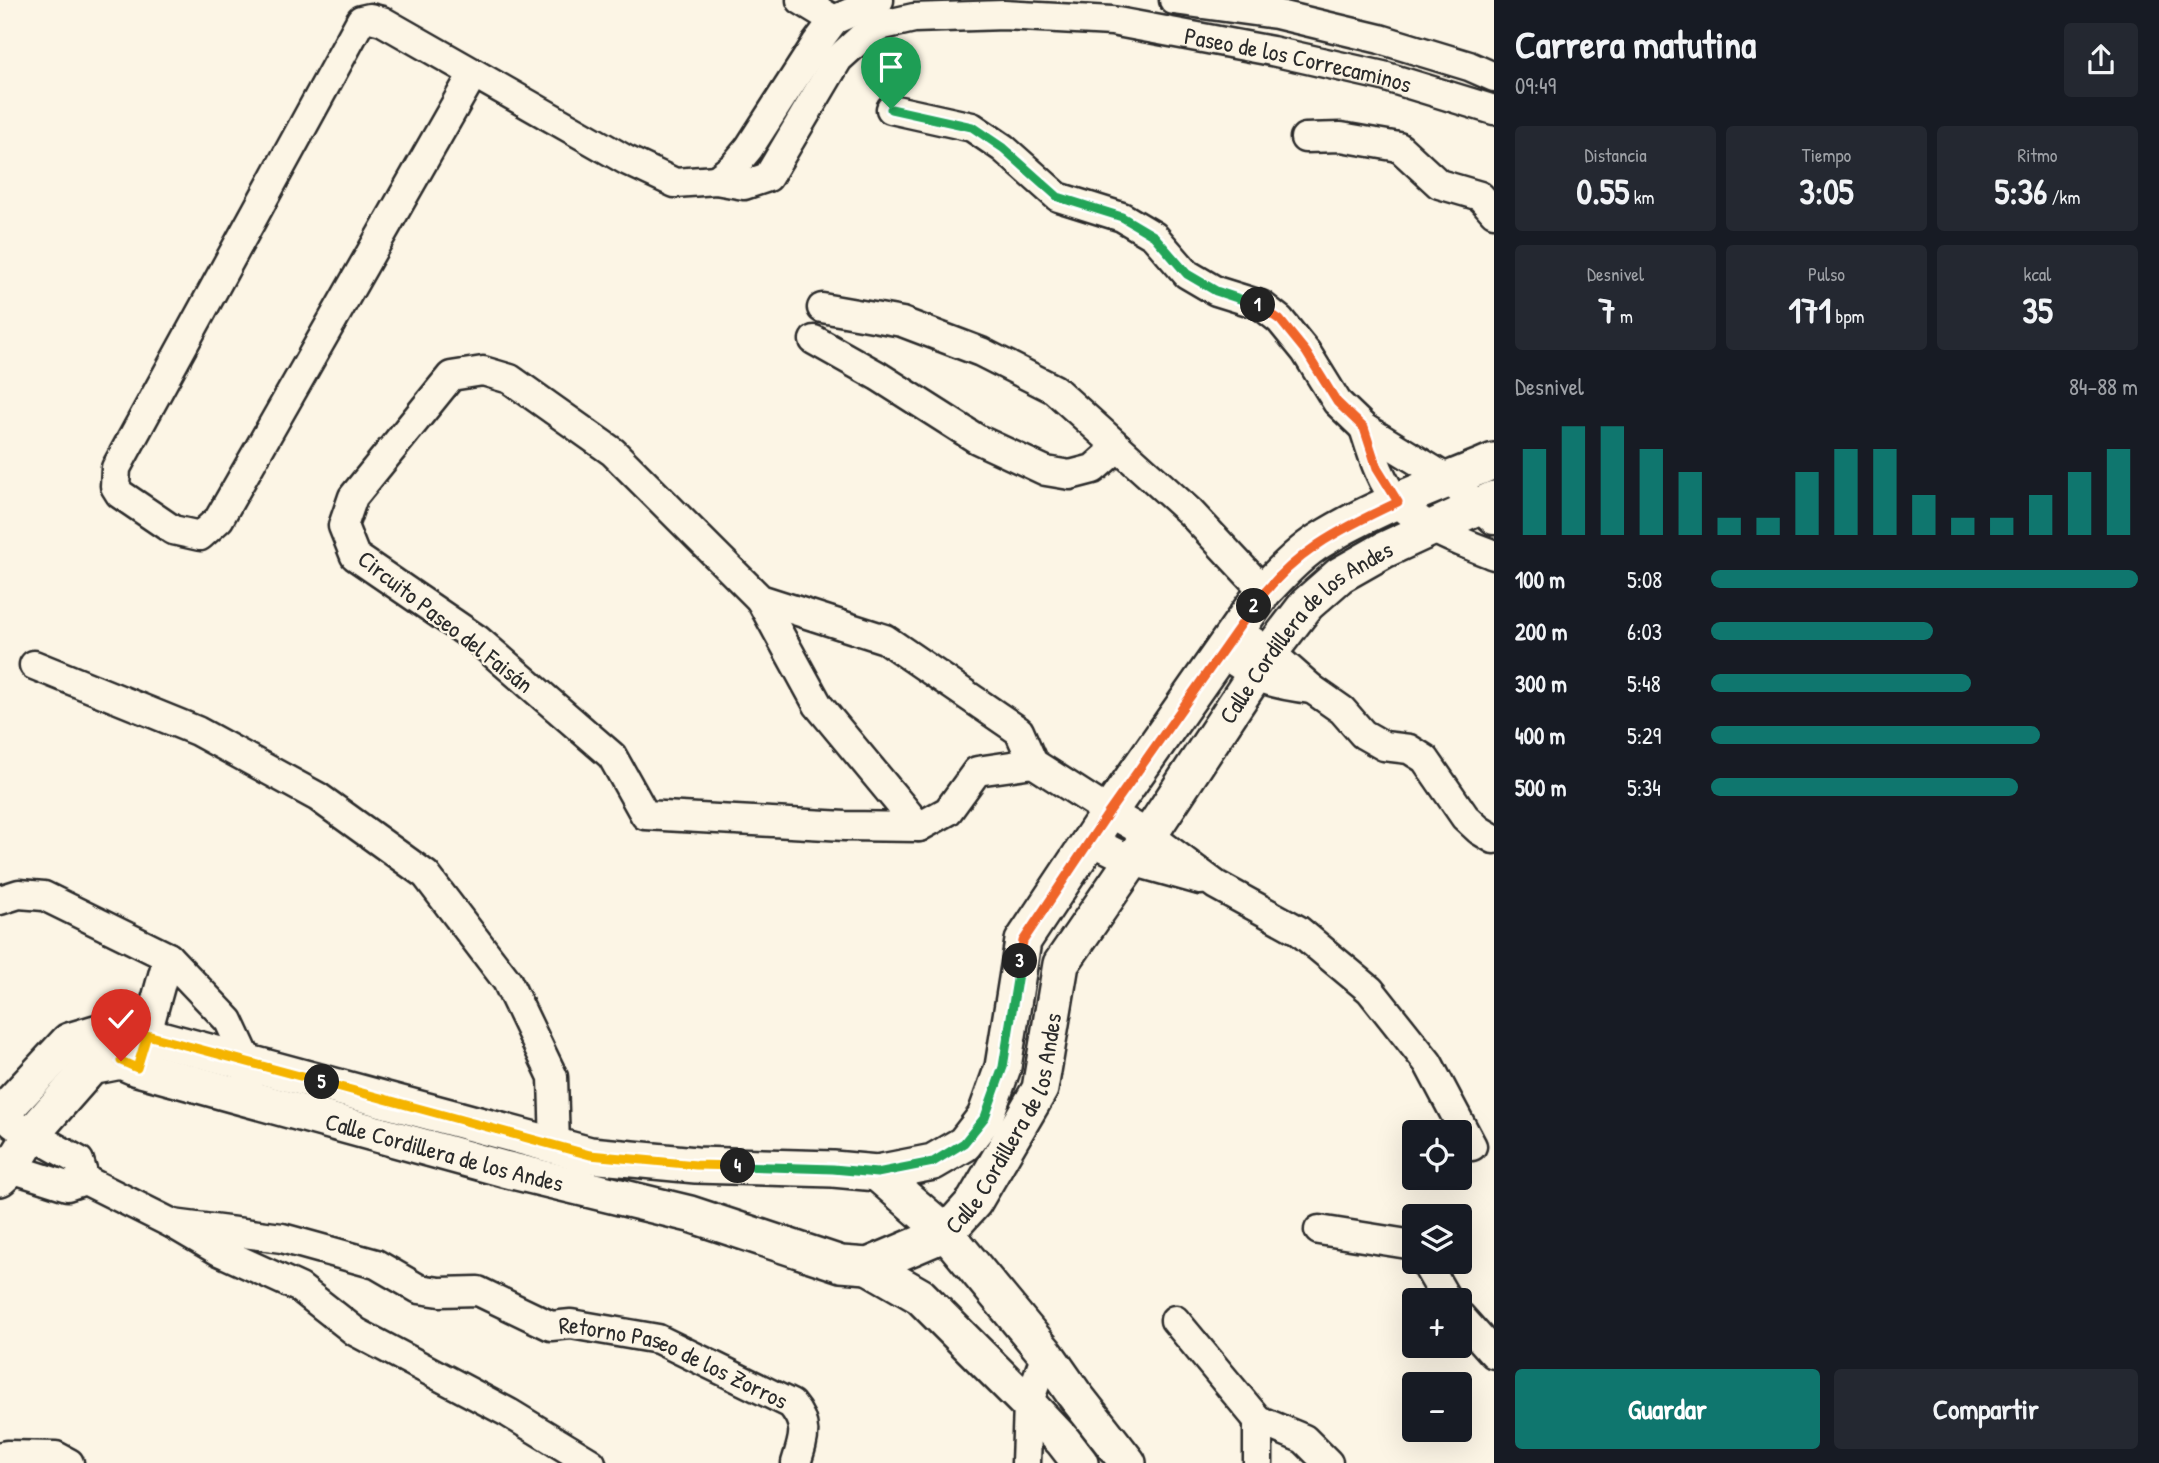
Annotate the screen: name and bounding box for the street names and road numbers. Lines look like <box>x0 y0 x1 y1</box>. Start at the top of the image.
street label: Paseo de los Correcaminos <box>1182 19 1416 100</box>
street label: Calle Cordillera de los Andes <box>1211 532 1398 730</box>
street label: Circuito Paseo del Faisán <box>352 542 540 700</box>
street label: Calle Cordillera de los Andes <box>937 1010 1069 1240</box>
street label: Calle Cordillera de los Andes <box>322 1105 567 1199</box>
street label: Retorno Paseo de los Zorros <box>557 1308 793 1416</box>

